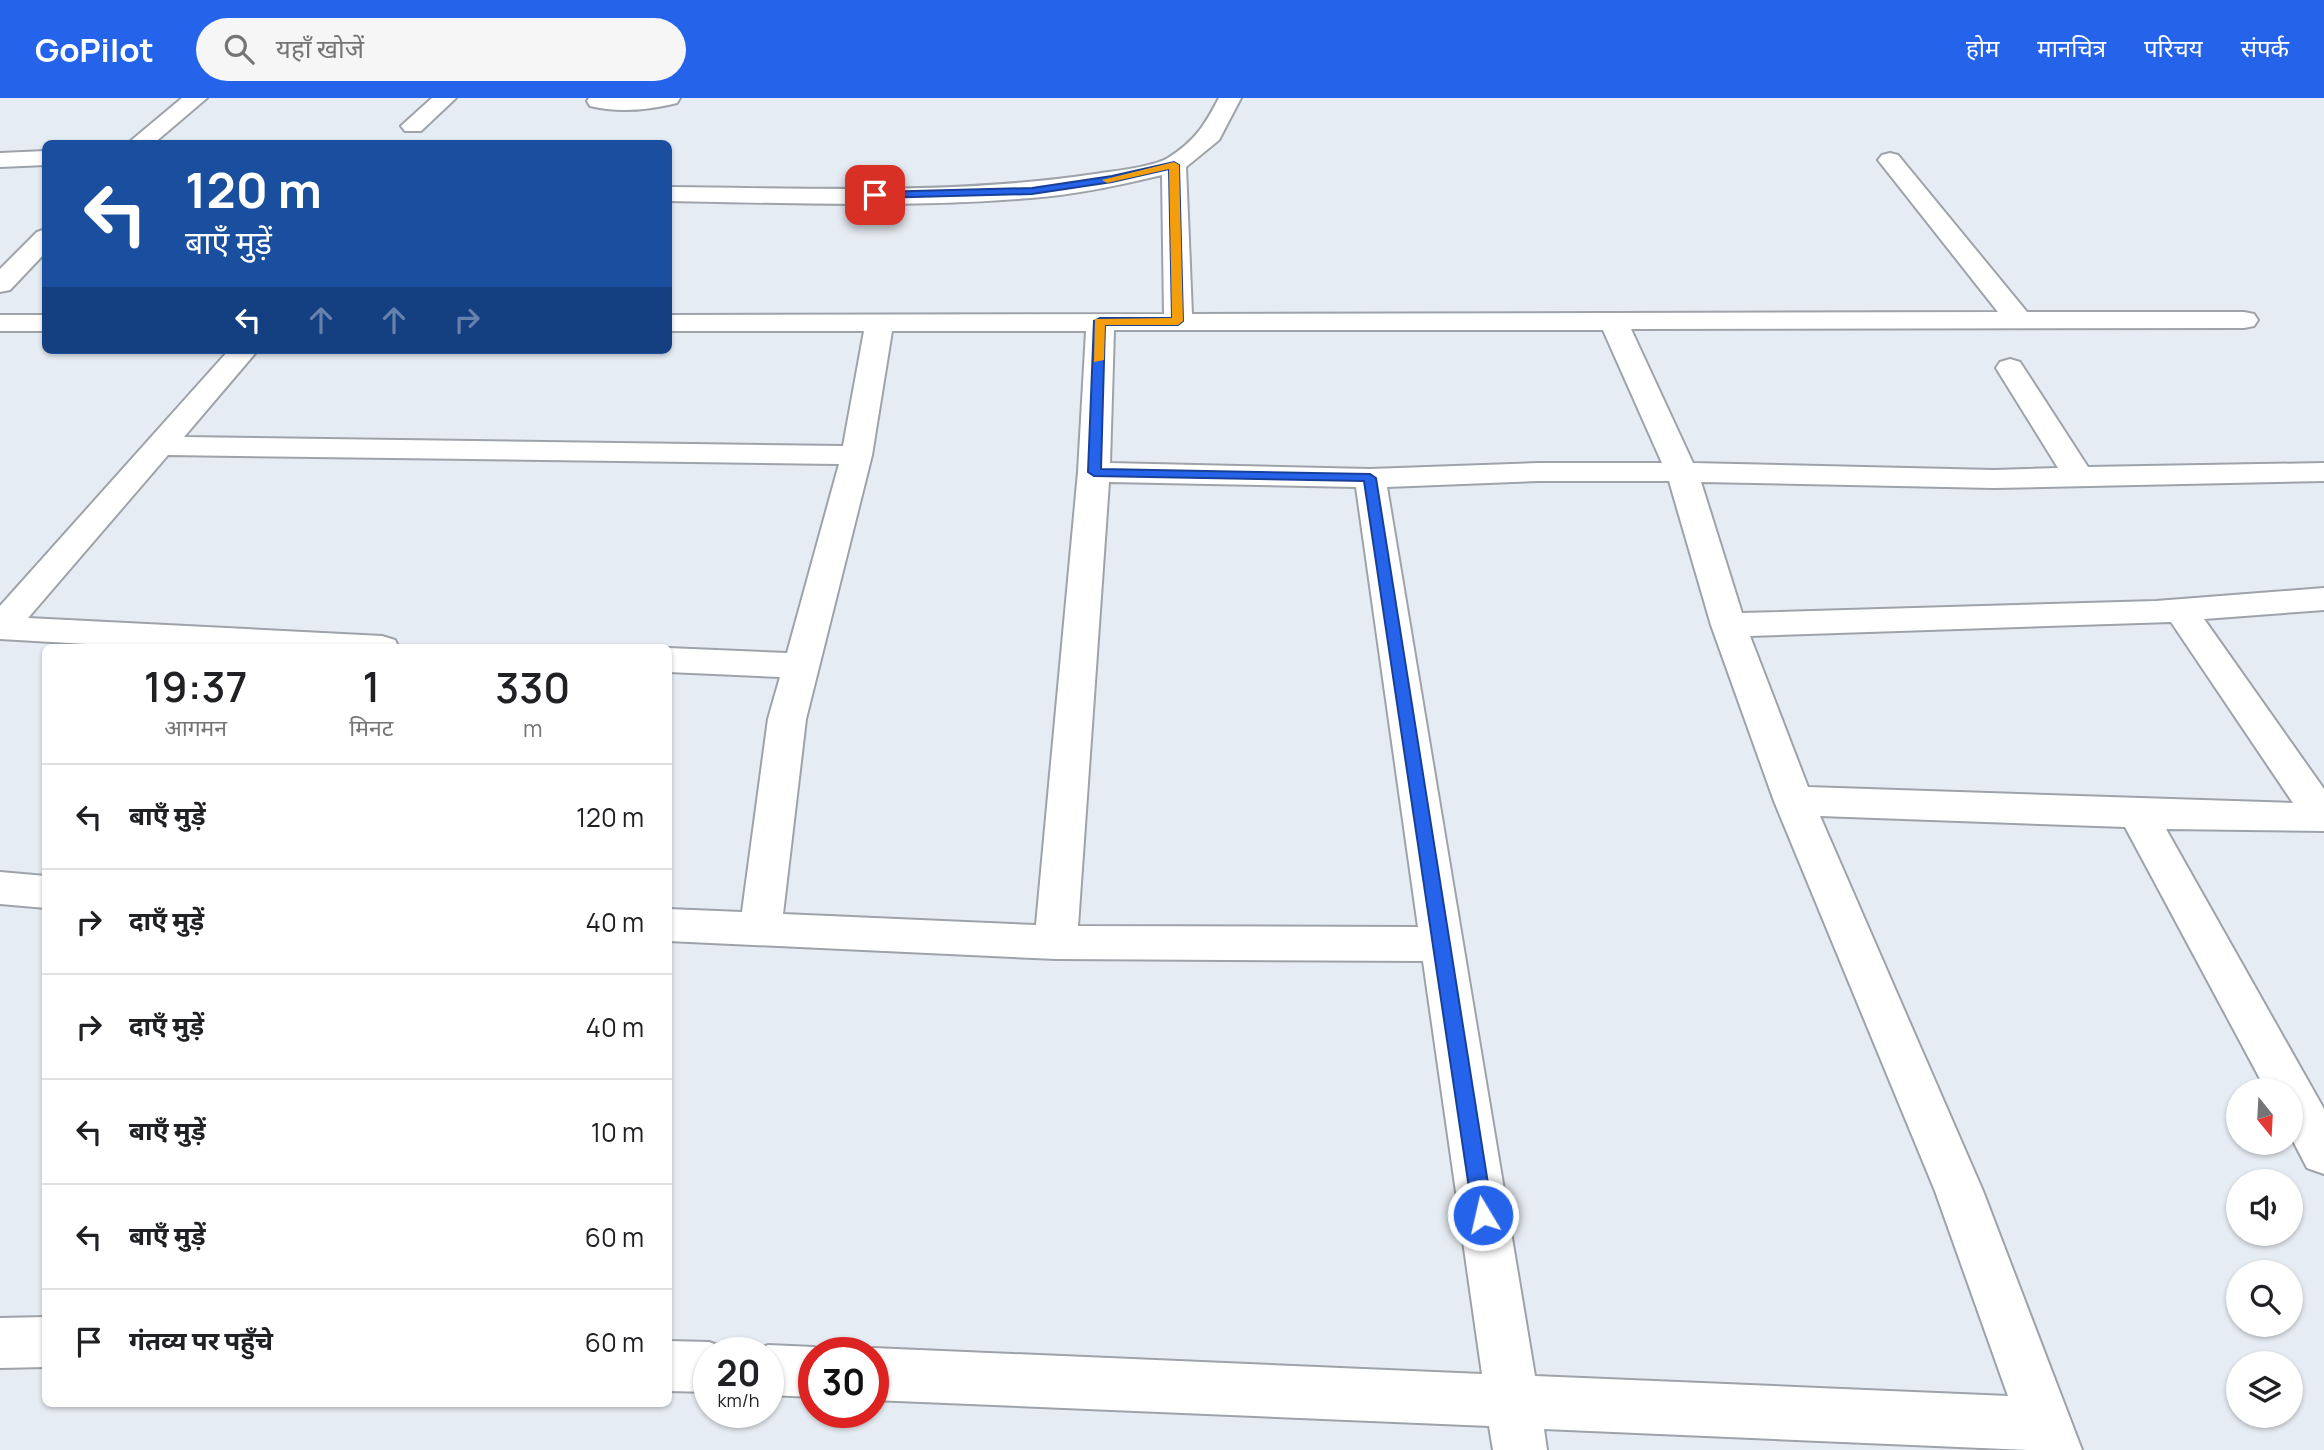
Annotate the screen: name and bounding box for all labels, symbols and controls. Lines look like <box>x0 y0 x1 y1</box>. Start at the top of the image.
search box <box>196 18 686 81</box>
text: GoPilot <box>35 27 154 72</box>
icon: search <box>220 30 258 68</box>
text: यहाँ खोजें <box>276 30 364 66</box>
text: होम <box>1966 31 1999 64</box>
text: मानचित्र <box>2037 31 2106 64</box>
text: परिचय <box>2144 31 2203 64</box>
text: संपर्क <box>2241 31 2289 64</box>
text: 120 m <box>185 156 322 223</box>
pin <box>845 165 905 225</box>
icon: left <box>70 168 161 259</box>
icon: arrive <box>856 176 894 214</box>
text: बाएँ मुड़ें <box>185 220 272 264</box>
icon: left <box>229 301 267 339</box>
icon: ahead <box>302 301 340 339</box>
icon: ahead <box>375 301 413 339</box>
icon: right <box>448 301 486 339</box>
text: 19:37 <box>144 657 247 715</box>
text: 1 <box>362 657 380 715</box>
text: 330 <box>495 658 570 716</box>
text: आगमन <box>164 711 227 743</box>
text: मिनट <box>349 711 393 743</box>
text: m <box>523 712 542 744</box>
text: बाएँ मुड़ें <box>129 797 206 833</box>
icon: left <box>70 798 108 836</box>
text: 120 m <box>576 799 644 835</box>
text: दाएँ मुड़ें <box>129 902 204 938</box>
icon: right <box>70 903 108 941</box>
text: 40 m <box>586 904 644 940</box>
text: दाएँ मुड़ें <box>129 1007 204 1043</box>
icon: right <box>70 1008 108 1046</box>
text: 40 m <box>586 1009 644 1045</box>
north arrow <box>2226 1078 2303 1155</box>
map controls <box>2226 1078 2303 1428</box>
text: बाएँ मुड़ें <box>129 1112 206 1148</box>
icon: left <box>70 1113 108 1151</box>
text: 10 m <box>591 1114 644 1150</box>
button: sound <box>2226 1169 2303 1246</box>
position arrow <box>1446 1178 1520 1252</box>
text: बाएँ मुड़ें <box>129 1217 206 1253</box>
icon: left <box>70 1218 108 1256</box>
text: 60 m <box>585 1219 644 1255</box>
button: search <box>2226 1260 2303 1337</box>
text: गंतव्य पर पहुँचे <box>129 1322 273 1358</box>
icon: arrive <box>70 1323 108 1361</box>
text: 60 m <box>585 1324 644 1360</box>
speed limit sign: 30 <box>798 1337 889 1428</box>
text: 20 <box>717 1349 760 1397</box>
button: layers <box>2226 1351 2303 1428</box>
text: km/h <box>718 1388 759 1412</box>

